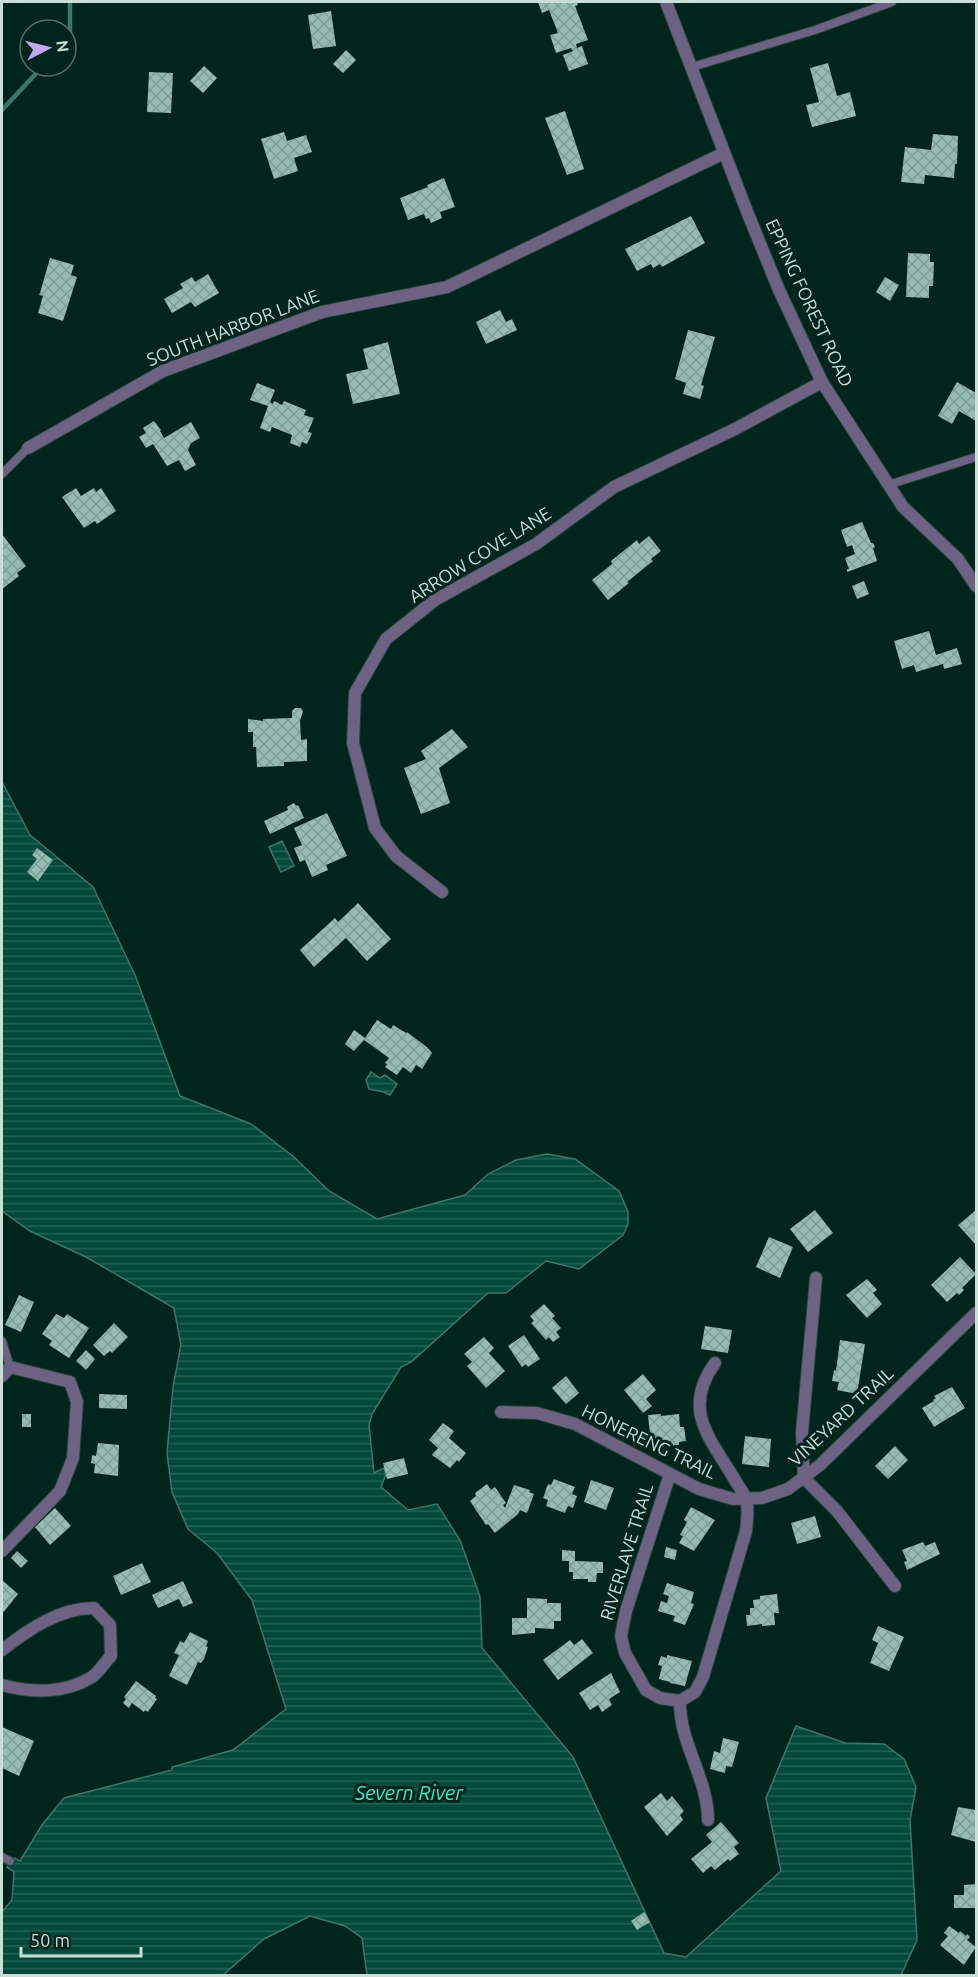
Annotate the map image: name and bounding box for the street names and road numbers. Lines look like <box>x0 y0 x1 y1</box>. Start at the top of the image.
street label: EPPING FOREST ROAD <box>762 216 858 390</box>
street label: SOUTH HARBOR LANE <box>144 285 322 369</box>
street label: ARROW COVE LANE <box>405 502 554 606</box>
street label: VINEYARD TRAIL <box>784 1363 897 1470</box>
street label: HONERENG TRAIL <box>579 1400 720 1482</box>
street label: RIVERLAVE TRAIL <box>596 1481 656 1622</box>

